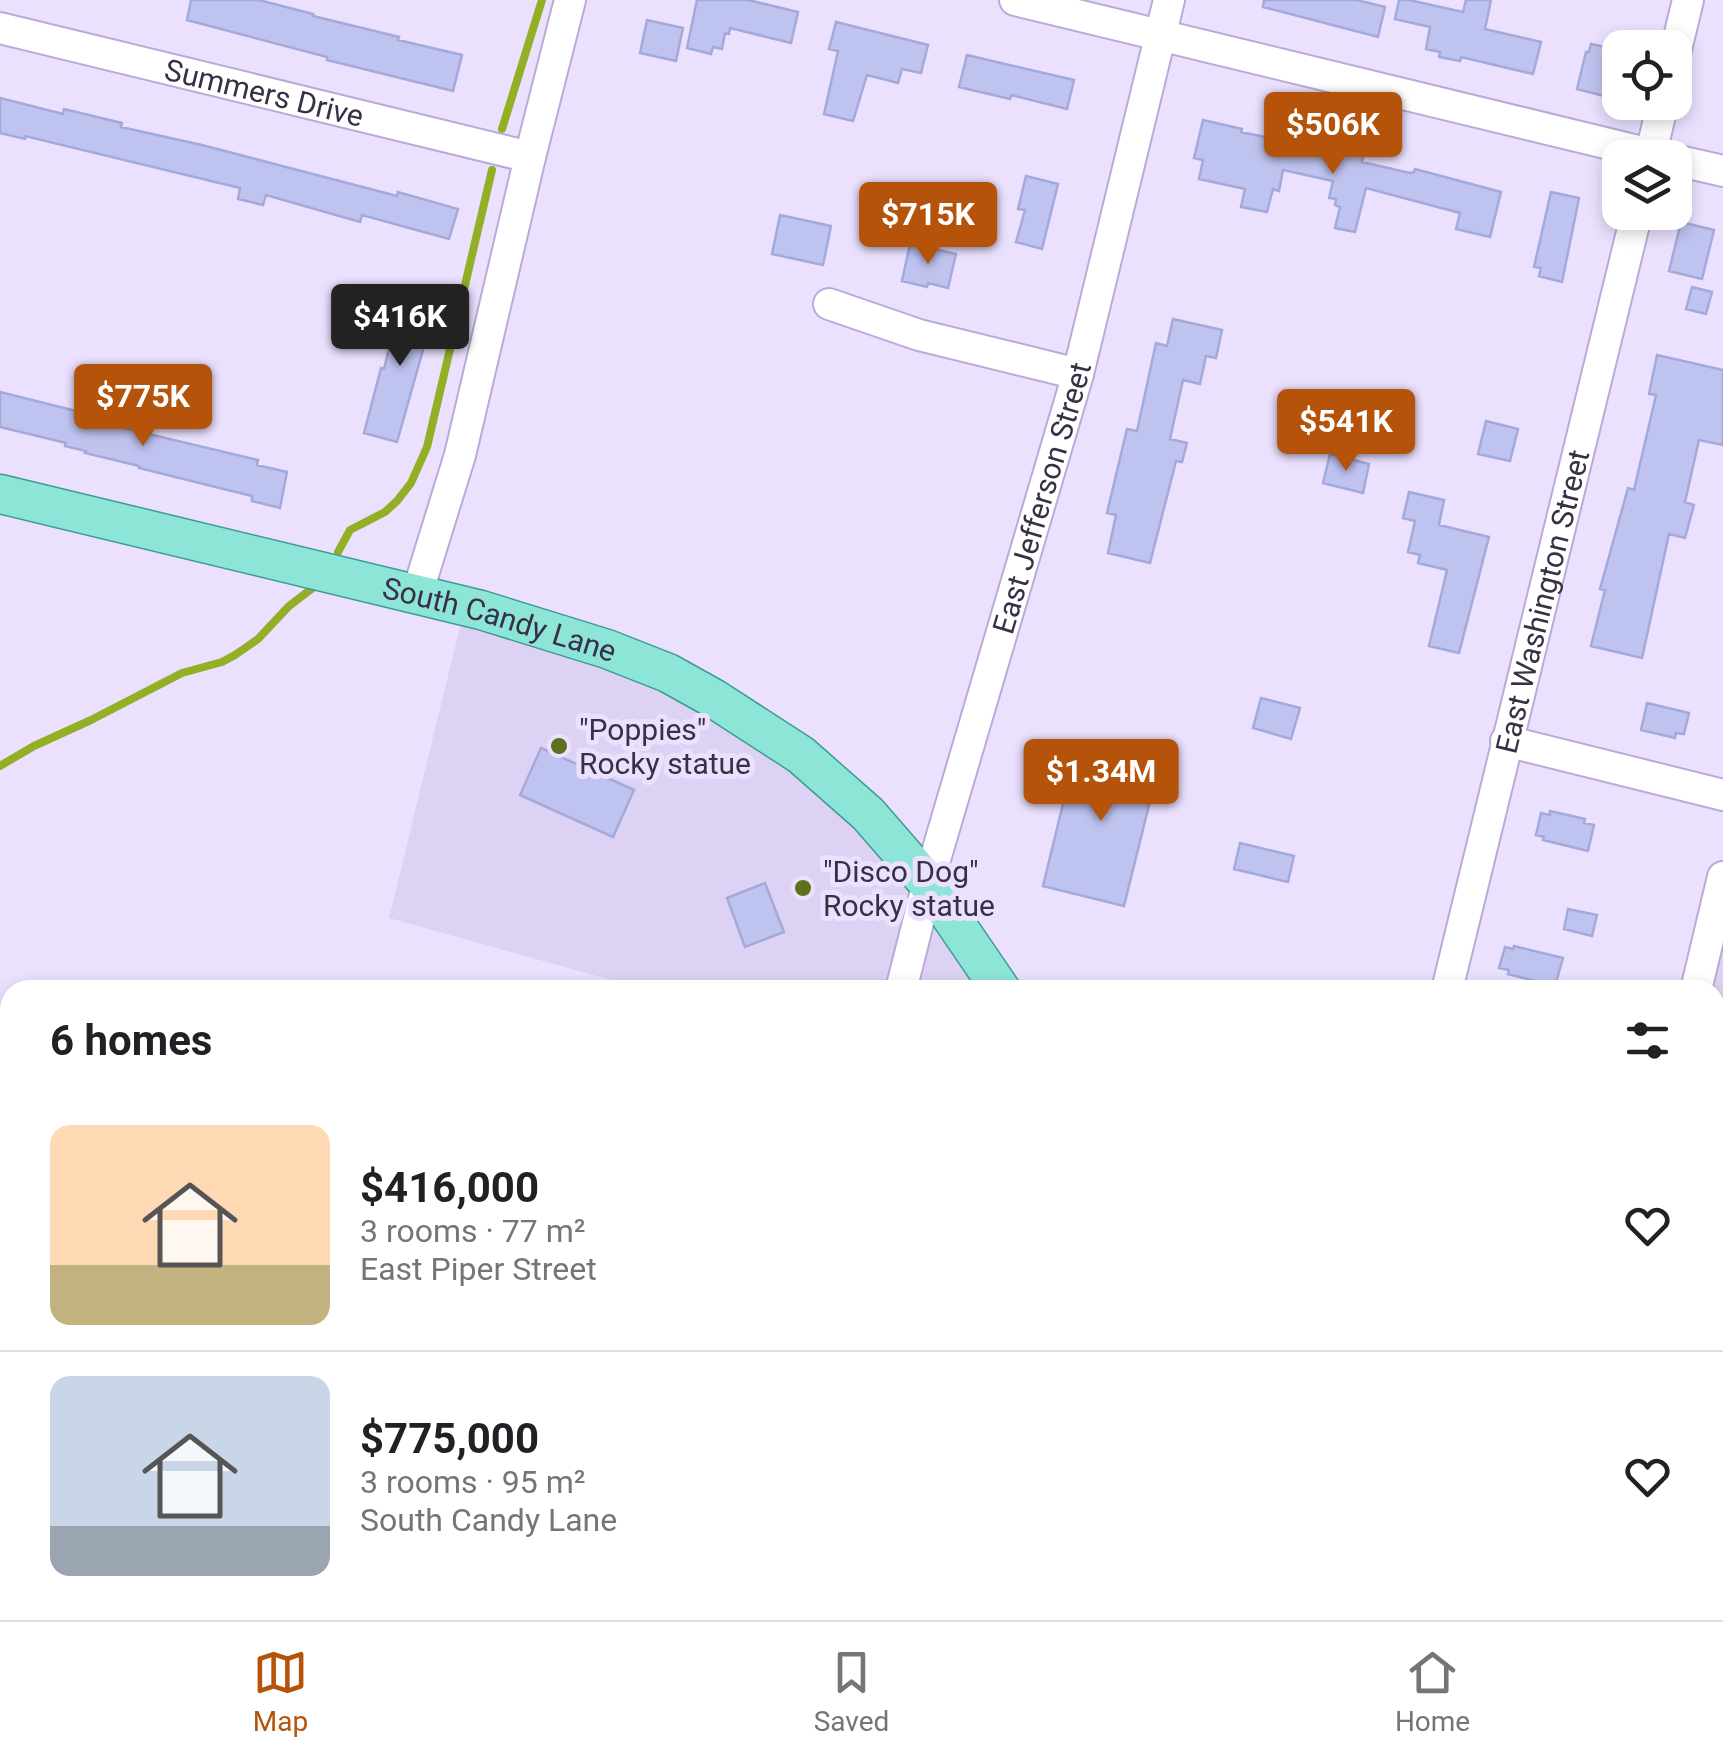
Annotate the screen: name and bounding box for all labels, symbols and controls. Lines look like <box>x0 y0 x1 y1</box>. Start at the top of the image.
map controls <box>1602 30 1692 230</box>
button: locate <box>1602 30 1692 120</box>
street label: Summers Drive <box>161 51 367 133</box>
pin: $506K <box>1263 92 1403 177</box>
text: $506K <box>1286 105 1380 143</box>
button: layers <box>1602 140 1692 230</box>
pin: $715K <box>858 182 998 267</box>
text: $715K <box>881 195 975 233</box>
pin: $416K <box>330 284 470 369</box>
text: $416K <box>353 297 447 335</box>
street label: East Jefferson Street <box>985 359 1098 637</box>
pin: $775K <box>73 364 213 449</box>
text: $775K <box>96 377 190 415</box>
pin: $541K <box>1276 389 1416 474</box>
text: $541K <box>1299 402 1393 440</box>
street label: East Washington Street <box>1488 446 1596 757</box>
street label: South Candy Lane <box>379 569 622 669</box>
place label: "Poppies" Rocky statue <box>579 712 751 781</box>
marker: "Poppies" Rocky statue <box>548 735 570 757</box>
pin: $1.34M <box>1020 739 1182 824</box>
text: $1.34M <box>1046 752 1156 790</box>
place label: "Disco Dog" Rocky statue <box>823 854 995 923</box>
marker: "Disco Dog" Rocky statue <box>792 877 814 899</box>
icon: filters <box>1620 1013 1675 1068</box>
text: 6 homes <box>50 1016 212 1065</box>
text: $416,000 <box>360 1163 539 1212</box>
icon: home <box>130 1165 250 1285</box>
icon: heart <box>1620 1198 1675 1253</box>
text: 3 rooms · 77 m² <box>360 1212 585 1250</box>
text: East Piper Street <box>360 1250 597 1288</box>
text: $775,000 <box>360 1414 539 1463</box>
icon: home <box>130 1416 250 1536</box>
icon: heart <box>1620 1449 1675 1504</box>
text: 3 rooms · 95 m² <box>360 1463 585 1501</box>
text: South Candy Lane <box>360 1501 617 1539</box>
tab: Map <box>253 1645 308 1738</box>
tab: Saved <box>814 1645 889 1738</box>
tab: Home <box>1395 1645 1470 1738</box>

